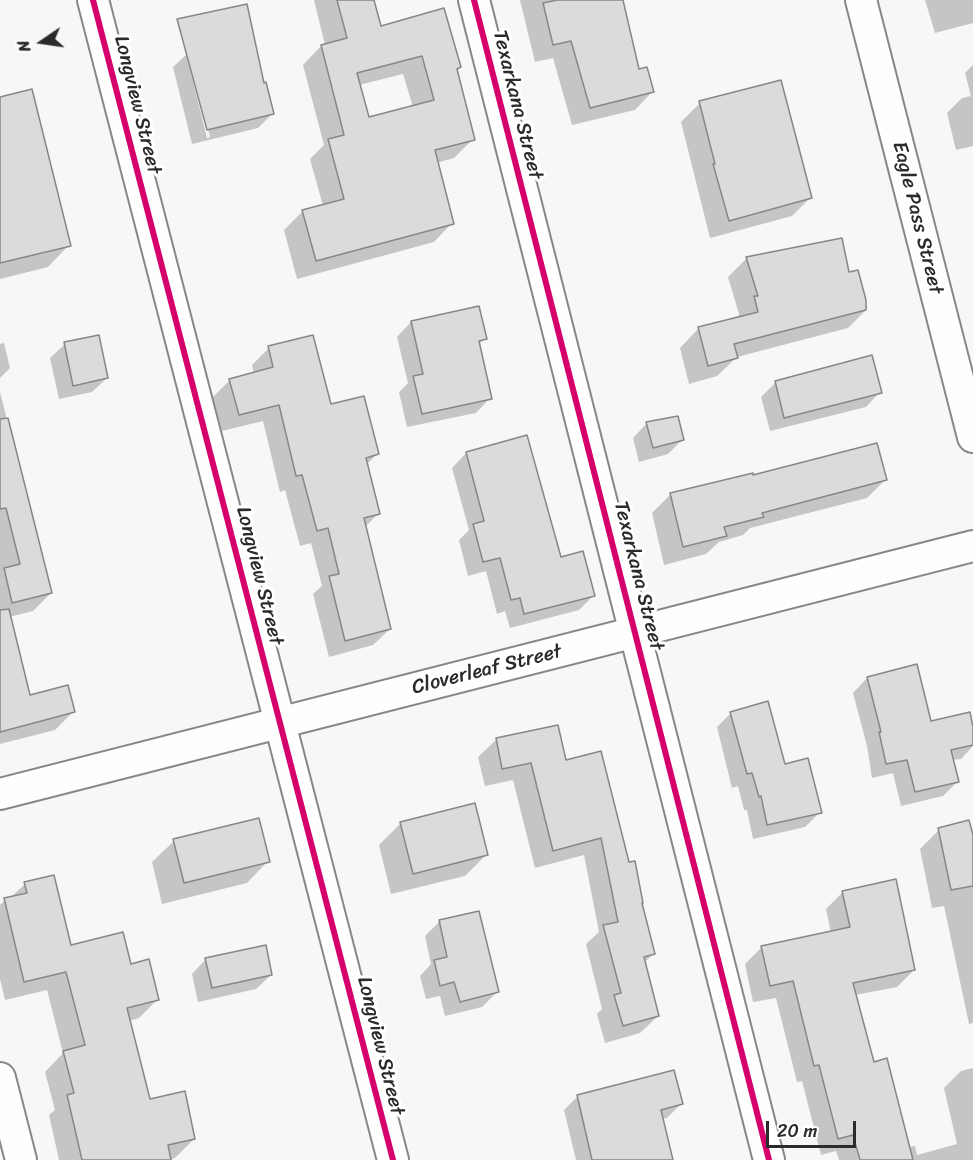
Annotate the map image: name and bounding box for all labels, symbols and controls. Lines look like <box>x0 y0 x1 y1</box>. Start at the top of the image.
north arrow <box>12 12 72 72</box>
street label: Texarkana Street <box>487 28 547 182</box>
street label: Longview Street <box>108 33 166 177</box>
text: N <box>9 37 39 55</box>
street label: Eagle Pass Street <box>886 139 948 297</box>
street label: Texarkana Street <box>608 499 668 653</box>
street label: Longview Street <box>230 504 288 648</box>
street label: Cloverleaf Street <box>410 640 564 700</box>
street label: Longview Street <box>351 974 409 1118</box>
scale bar <box>769 1109 859 1147</box>
text: 20 m <box>777 1115 817 1147</box>

